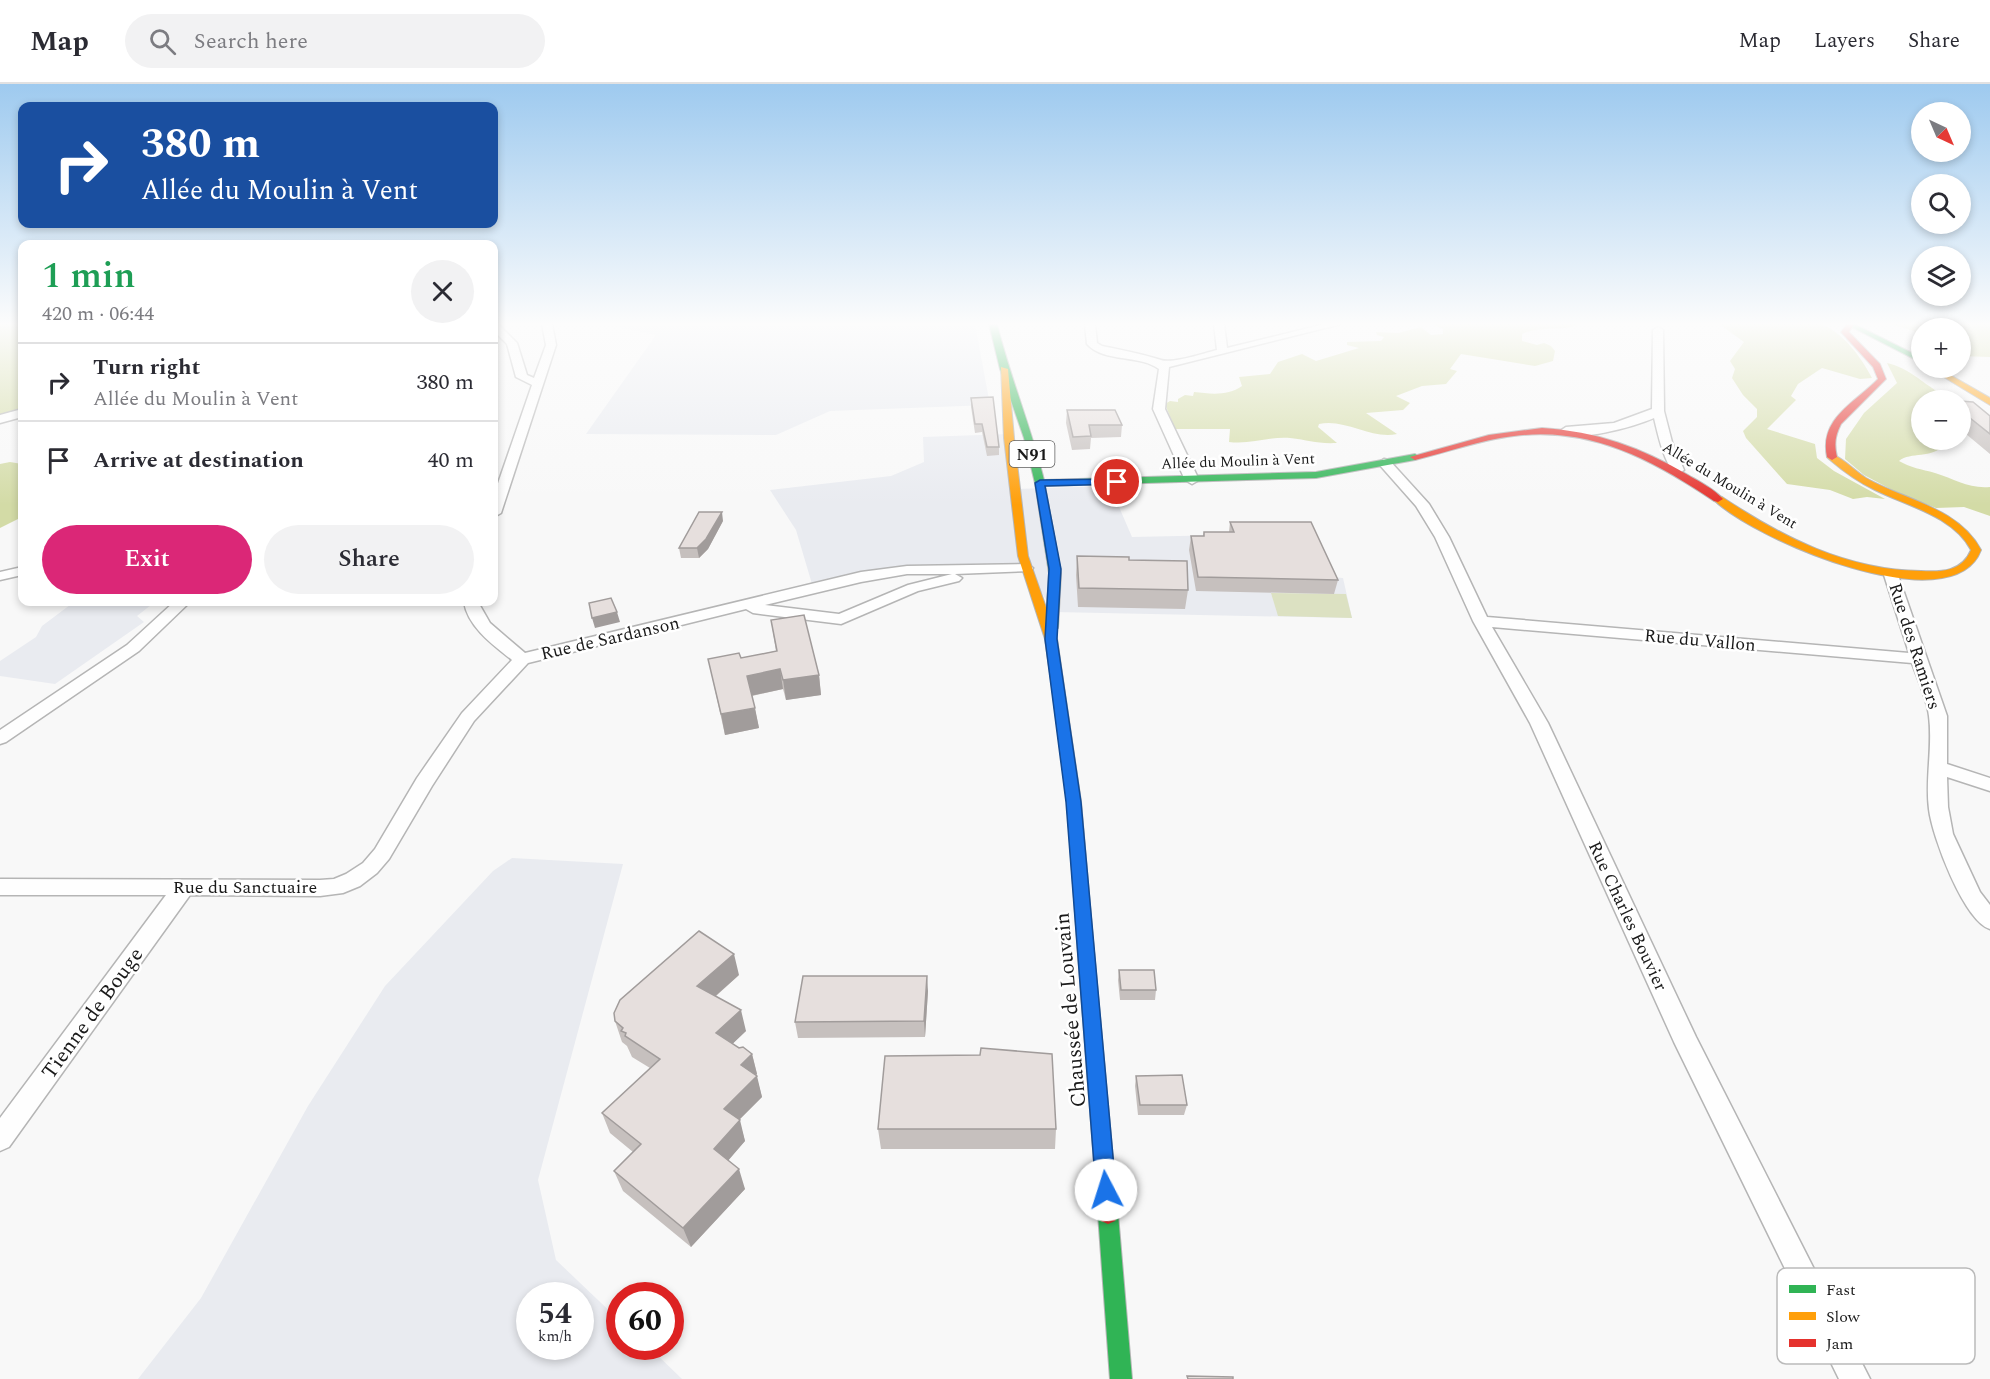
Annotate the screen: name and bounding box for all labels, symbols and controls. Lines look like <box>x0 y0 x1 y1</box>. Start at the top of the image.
search box <box>125 14 545 68</box>
text: Map <box>30 20 89 63</box>
icon: search <box>146 25 179 58</box>
text: Search here <box>194 25 308 58</box>
text: Map <box>1739 25 1781 57</box>
text: Layers <box>1814 25 1875 57</box>
text: Share <box>1908 25 1960 57</box>
north arrow <box>1911 102 1971 162</box>
map controls <box>1911 102 1971 450</box>
text: 380 m <box>141 113 260 176</box>
icon: right <box>42 126 120 204</box>
text: Allée du Moulin à Vent <box>141 170 418 212</box>
button: search <box>1911 174 1971 234</box>
button: layers <box>1911 246 1971 306</box>
text: 1 min <box>42 249 135 304</box>
button: close <box>411 260 474 323</box>
text: 420 m · 06:44 <box>42 299 154 329</box>
button: + <box>1911 318 1971 378</box>
text: Turn right <box>93 351 200 384</box>
icon: right <box>42 366 75 399</box>
text: 380 m <box>417 366 474 399</box>
text: Allée du Moulin à Vent <box>93 384 298 414</box>
button: − <box>1911 390 1971 450</box>
street label: Allée du Moulin à Vent <box>1658 436 1802 535</box>
road number: N91 <box>1010 441 1054 467</box>
icon: arrive <box>42 444 75 477</box>
text: Arrive at destination <box>93 444 304 477</box>
text: 40 m <box>428 444 474 477</box>
street label: Allée du Moulin à Vent <box>1161 447 1315 476</box>
pin <box>1091 456 1142 507</box>
icon: arrive <box>1100 465 1133 498</box>
button: Exit <box>42 525 252 594</box>
button: Share <box>264 525 474 594</box>
street label: Rue des Ramiers <box>1881 579 1948 713</box>
street label: Rue de Sardanson <box>538 609 682 668</box>
street label: Rue du Vallon <box>1643 622 1757 659</box>
street label: Rue Charles Bouvier <box>1581 837 1674 996</box>
street label: Rue du Sanctuaire <box>173 874 317 901</box>
street label: Chaussée de Louvain <box>1047 911 1095 1109</box>
street label: Tienne de Bouge <box>34 941 152 1086</box>
position arrow <box>1074 1158 1138 1222</box>
legend <box>1777 1268 1975 1364</box>
text: Fast <box>1826 1278 1856 1302</box>
speed limit sign: 60 <box>606 1282 684 1360</box>
text: 54 <box>538 1291 572 1337</box>
text: Slow <box>1826 1305 1861 1329</box>
text: km/h <box>538 1325 572 1348</box>
text: Jam <box>1826 1332 1854 1356</box>

